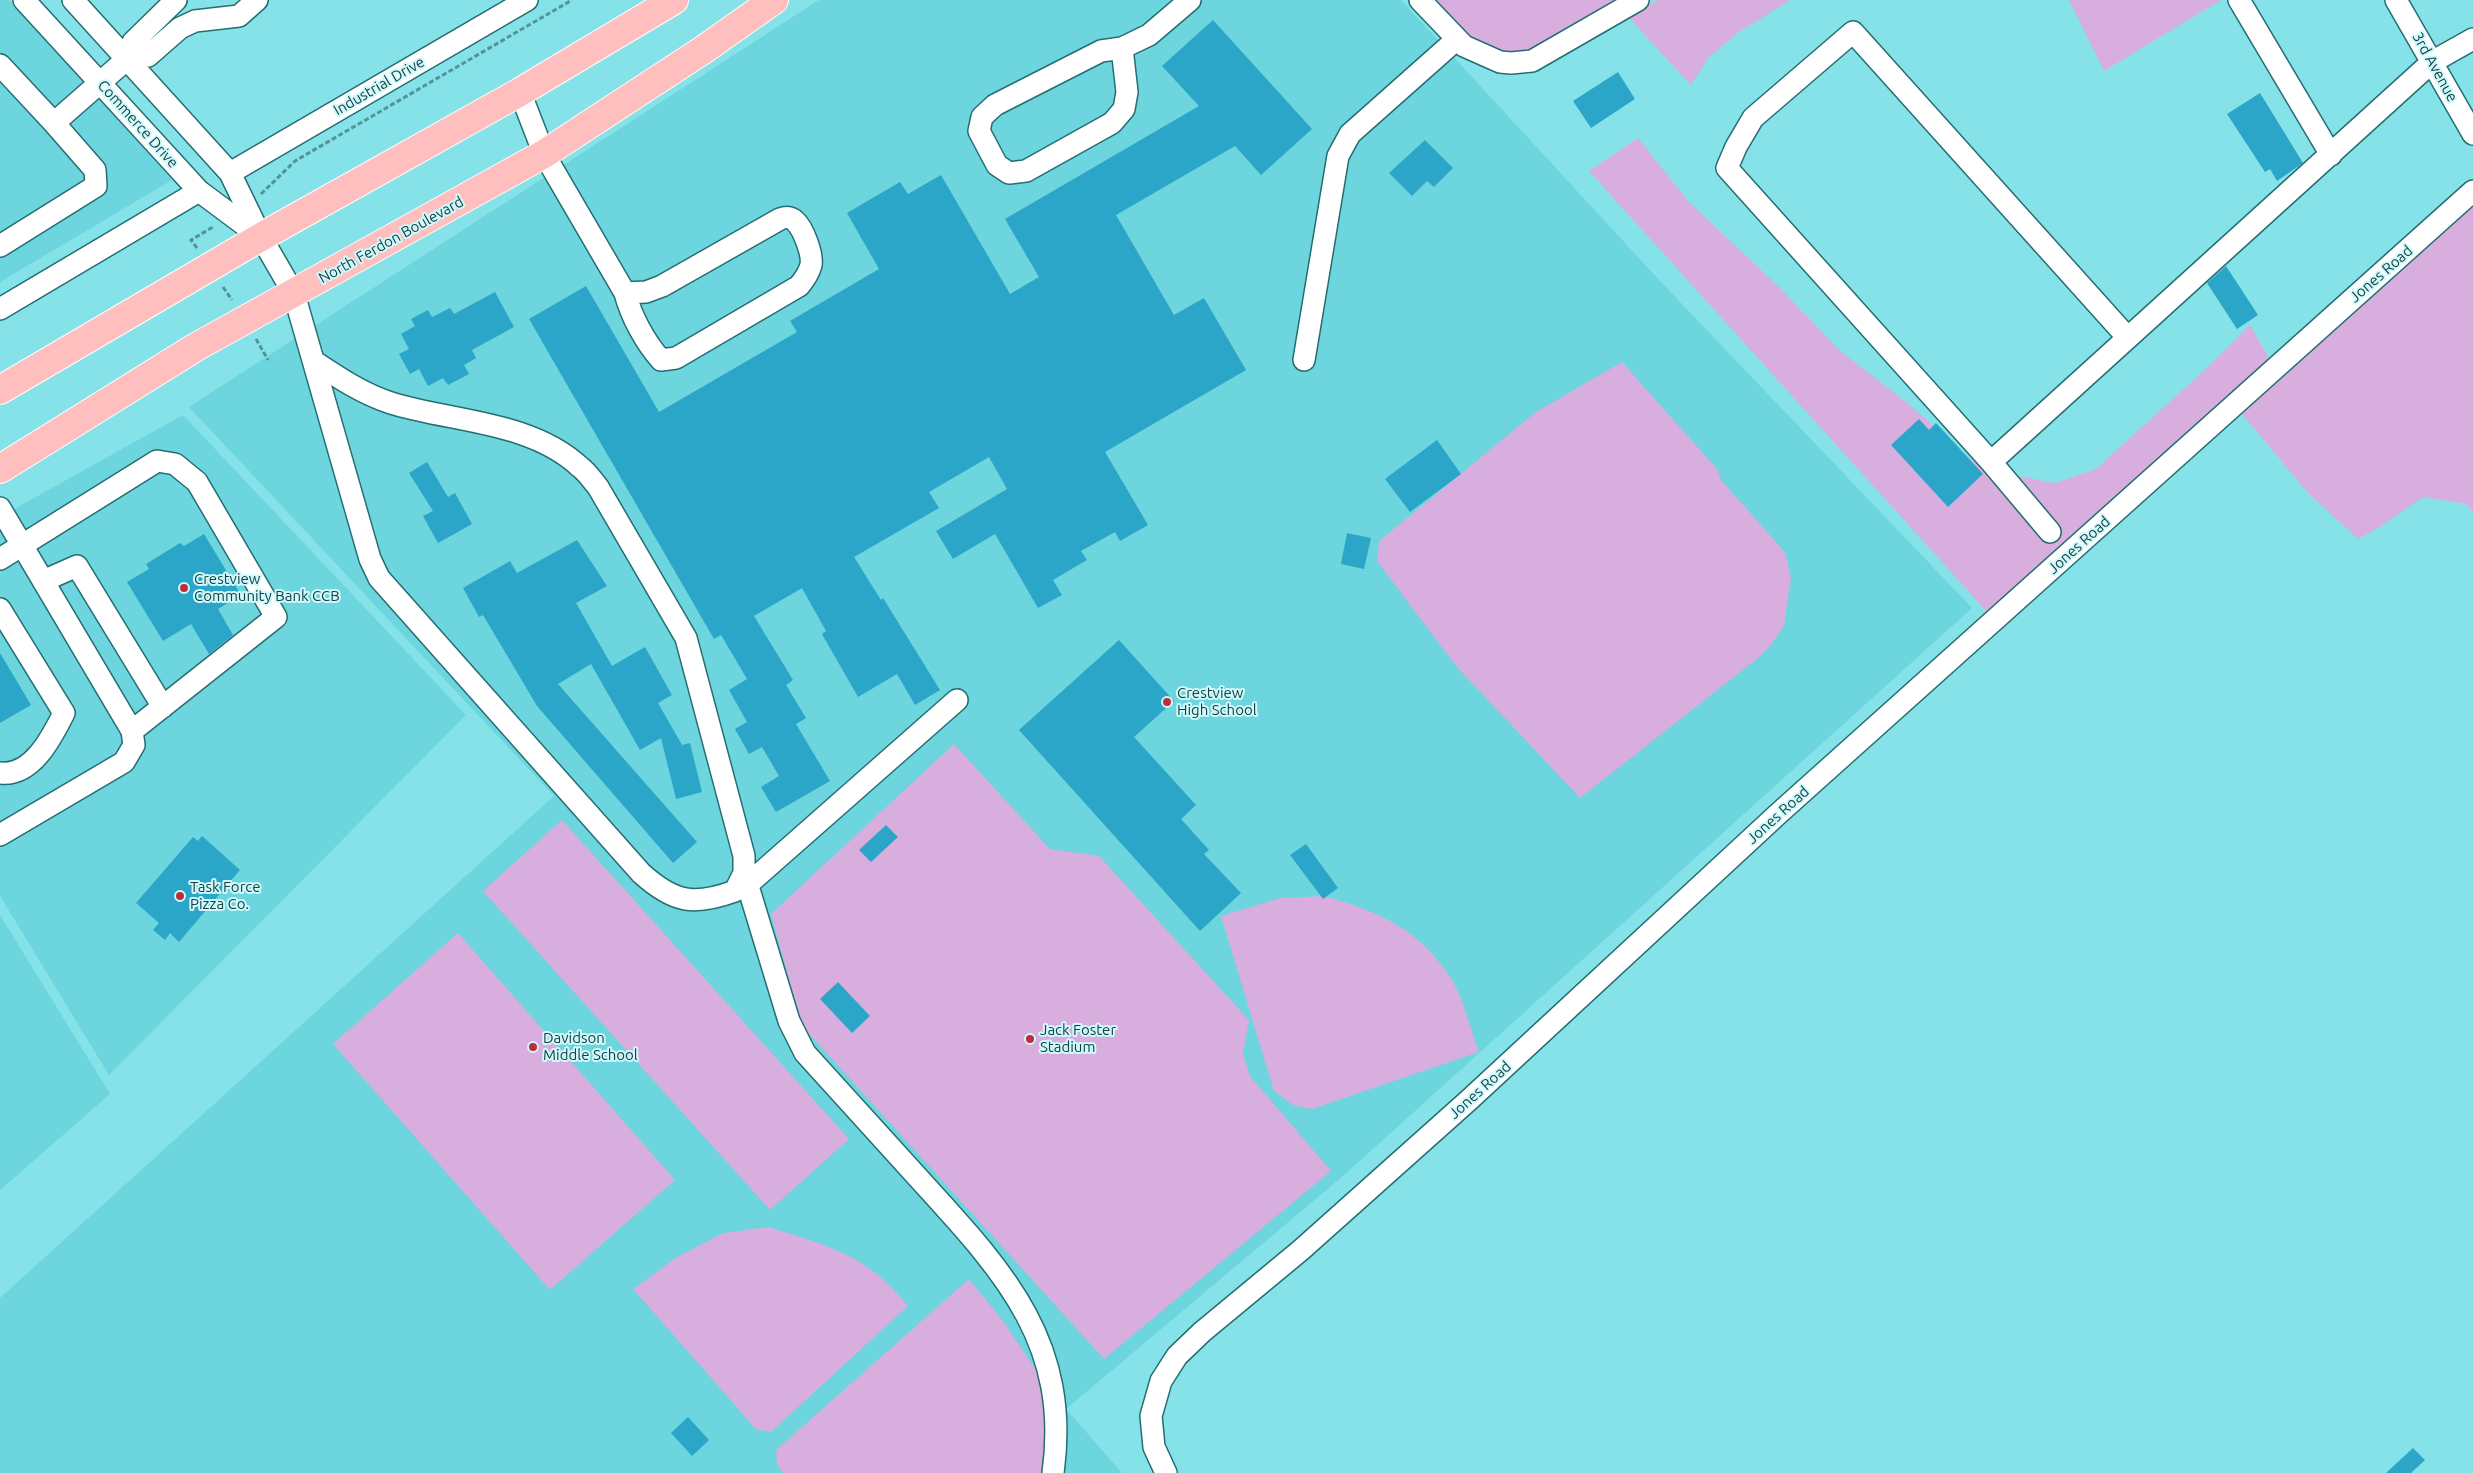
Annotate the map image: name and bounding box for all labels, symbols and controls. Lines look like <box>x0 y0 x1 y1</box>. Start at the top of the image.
street label: 3rd Avenue <box>2408 29 2462 105</box>
street label: Industrial Drive <box>330 53 428 119</box>
street label: Commerce Drive <box>94 76 182 172</box>
street label: North Ferdon Boulevard <box>315 193 467 287</box>
street label: Jones Road <box>2346 242 2416 306</box>
street label: Jones Road <box>2044 512 2114 578</box>
place label: Crestview Community Bank CCB <box>194 570 340 605</box>
marker: Crestview Community Bank CCB <box>178 582 190 594</box>
place label: Crestview High School <box>1177 684 1257 719</box>
marker: Crestview High School <box>1161 696 1173 708</box>
street label: Jones Road <box>1743 782 1813 848</box>
place label: Task Force Pizza Co. <box>190 878 261 913</box>
marker: Task Force Pizza Co. <box>174 890 186 902</box>
place label: Jack Foster Stadium <box>1040 1021 1116 1056</box>
place label: Davidson Middle School <box>543 1029 638 1064</box>
marker: Jack Foster Stadium <box>1024 1033 1036 1045</box>
marker: Davidson Middle School <box>527 1041 539 1053</box>
street label: Jones Road <box>1445 1057 1515 1123</box>

